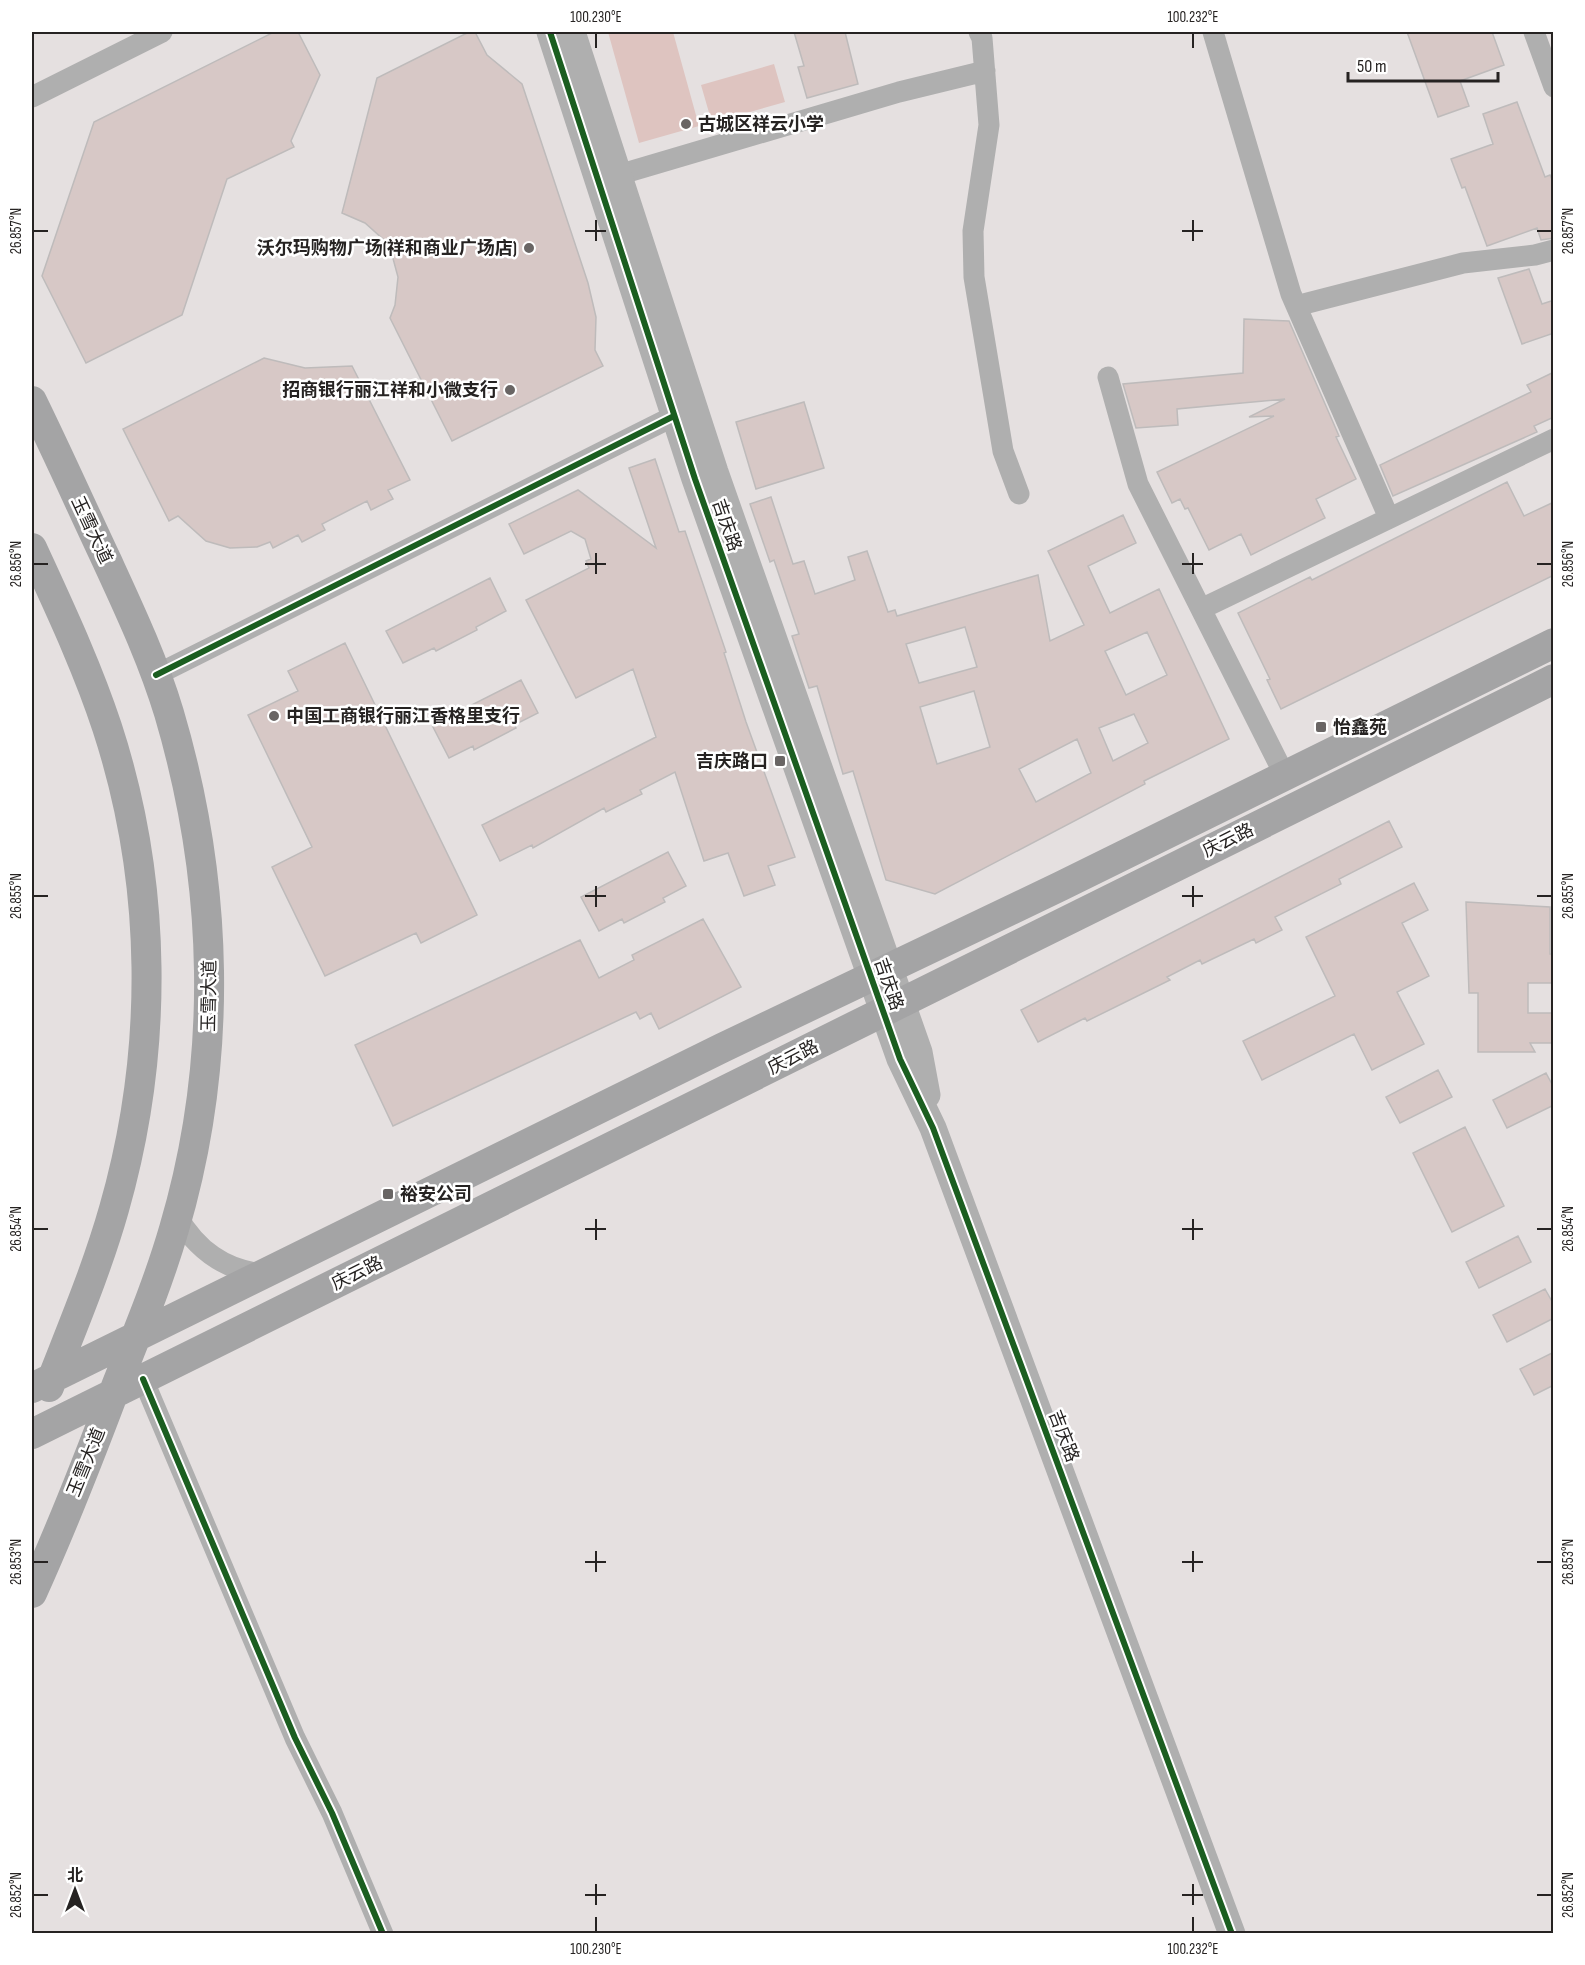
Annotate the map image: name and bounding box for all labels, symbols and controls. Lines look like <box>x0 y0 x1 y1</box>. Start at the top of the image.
text: 100.230°E <box>570 8 622 27</box>
text: 100.232°E <box>1168 8 1218 27</box>
scale bar <box>1348 45 1498 83</box>
text: 50 m <box>1357 56 1387 77</box>
place label: 古城区祥云小学 <box>698 114 824 135</box>
marker: 古城区祥云小学 <box>679 117 693 131</box>
text: 26.857°N <box>7 208 26 254</box>
text: 26.857°N <box>1559 208 1578 254</box>
place label: 沃尔玛购物广场(祥和商业广场店) <box>257 238 517 259</box>
marker: 沃尔玛购物广场(祥和商业广场店) <box>522 241 536 255</box>
place label: 招商银行丽江祥和小微支行 <box>282 379 498 401</box>
marker: 招商银行丽江祥和小微支行 <box>503 383 517 397</box>
street label: 玉雪大道 <box>67 493 116 567</box>
street label: 吉庆路 <box>708 496 745 554</box>
text: 26.856°N <box>7 541 26 587</box>
text: 26.856°N <box>1559 541 1578 587</box>
place label: 中国工商银行丽江香格里支行 <box>286 705 520 727</box>
marker: 中国工商银行丽江香格里支行 <box>267 709 281 723</box>
place label: 怡鑫苑 <box>1333 717 1387 738</box>
marker: 怡鑫苑 <box>1314 720 1328 734</box>
place label: 吉庆路口 <box>696 751 768 772</box>
marker: 吉庆路口 <box>773 754 787 768</box>
street label: 庆云路 <box>1199 819 1257 862</box>
text: 26.855°N <box>7 873 26 919</box>
text: 26.855°N <box>1559 873 1578 919</box>
street label: 吉庆路 <box>870 955 907 1013</box>
street label: 玉雪大道 <box>198 960 221 1032</box>
street label: 庆云路 <box>764 1036 822 1079</box>
place label: 裕安公司 <box>400 1184 472 1205</box>
marker: 裕安公司 <box>381 1187 395 1201</box>
text: 26.854°N <box>7 1206 26 1252</box>
text: 26.854°N <box>1559 1206 1578 1252</box>
street label: 庆云路 <box>328 1252 386 1295</box>
street label: 吉庆路 <box>1044 1407 1083 1465</box>
street label: 玉雪大道 <box>63 1425 110 1499</box>
text: 26.853°N <box>7 1539 26 1585</box>
text: 26.853°N <box>1559 1539 1578 1585</box>
north arrow <box>45 1860 105 1920</box>
text: 北 <box>67 1867 83 1886</box>
text: 26.852°N <box>7 1872 26 1918</box>
text: 26.852°N <box>1559 1872 1578 1918</box>
text: 100.230°E <box>570 1940 622 1959</box>
text: 100.232°E <box>1168 1940 1218 1959</box>

